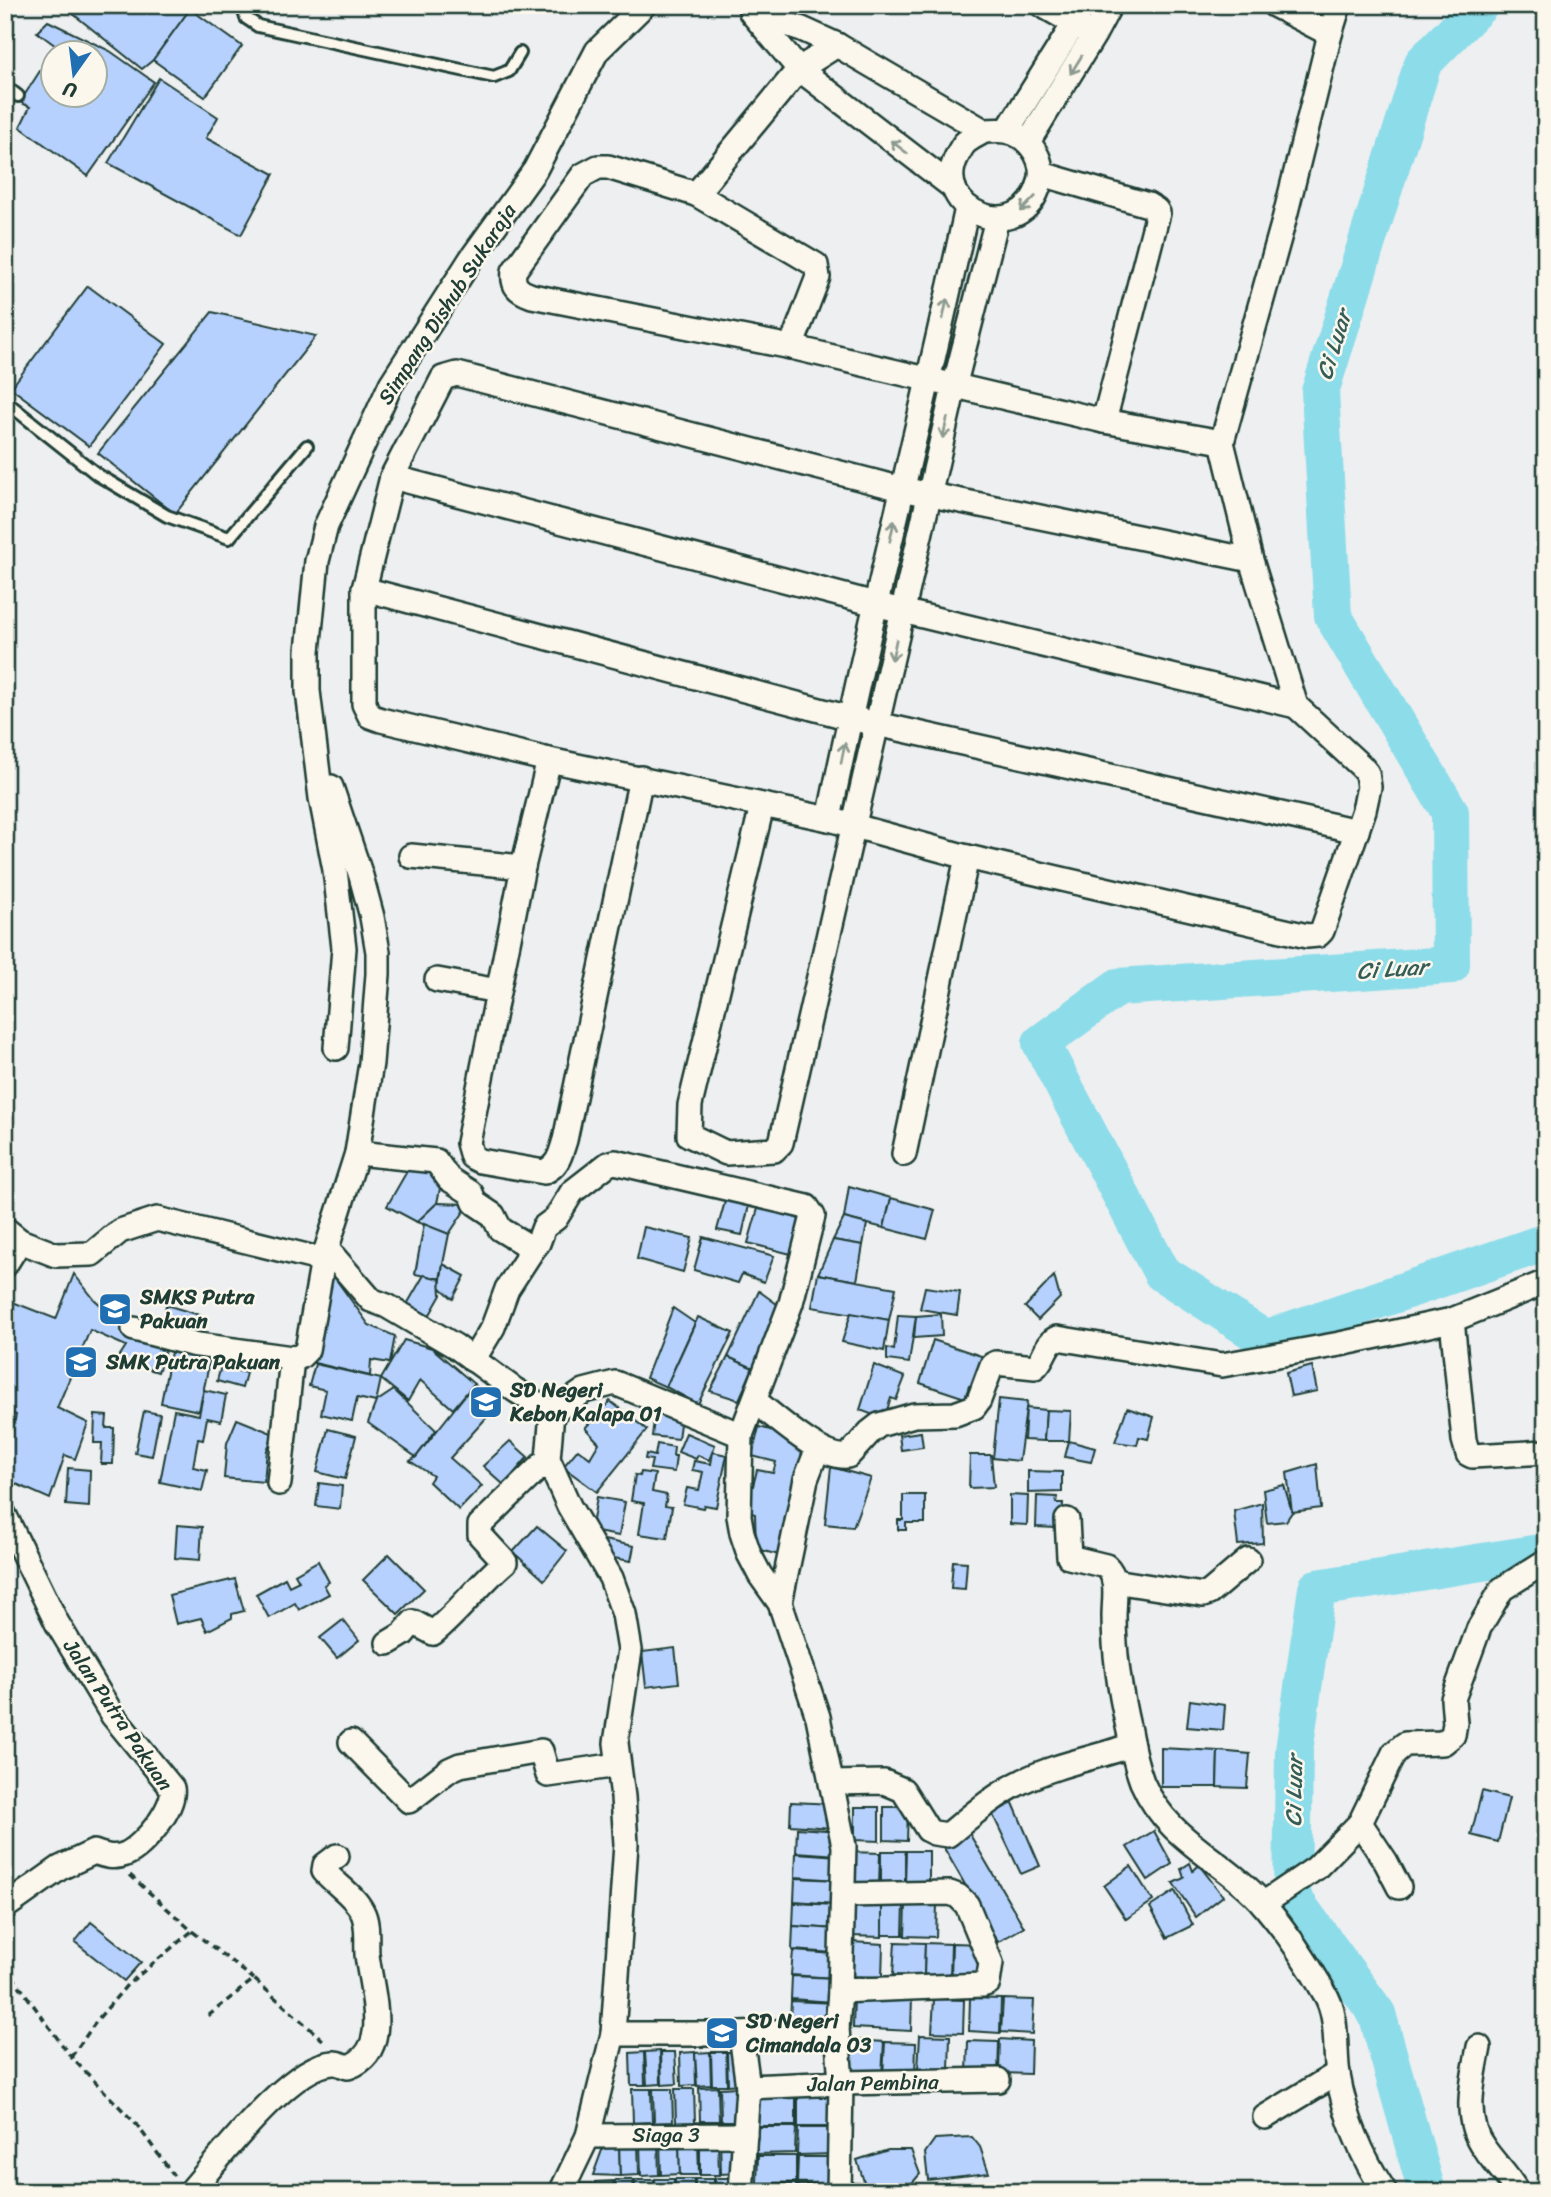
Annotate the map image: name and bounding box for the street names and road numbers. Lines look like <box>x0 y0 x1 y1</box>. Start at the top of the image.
street label: Simpang Dishub Sukaraja <box>367 195 527 413</box>
street label: Jalan Putra Pakuan <box>52 1630 183 1799</box>
street label: Jalan Pembina <box>806 2063 940 2103</box>
street label: Siaga 3 <box>632 2116 700 2154</box>

